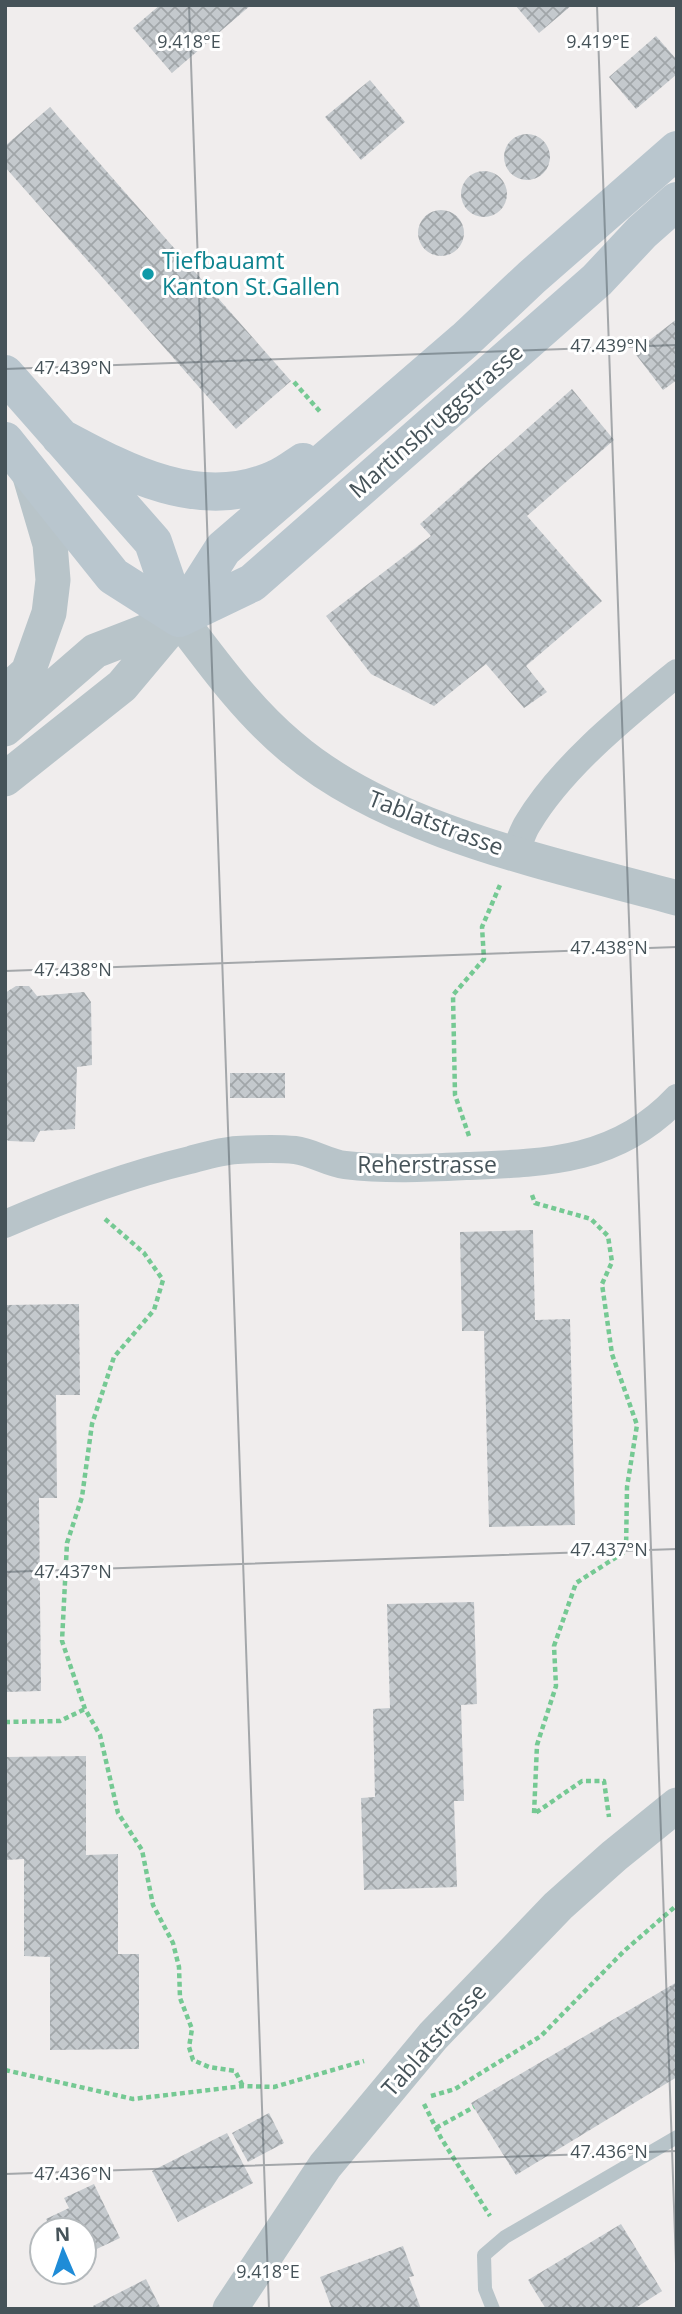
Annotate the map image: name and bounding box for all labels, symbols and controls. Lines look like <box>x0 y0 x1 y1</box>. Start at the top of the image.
text: 9.418°E <box>157 29 221 53</box>
text: 9.419°E <box>566 29 630 53</box>
place label: Tiefbauamt Kanton St.Gallen <box>162 244 340 302</box>
marker: Tiefbauamt Kanton St.Gallen <box>140 266 156 282</box>
text: 47.439°N <box>570 333 648 357</box>
street label: Martinsbruggstrasse <box>342 336 529 505</box>
text: 47.439°N <box>34 355 112 379</box>
street label: Tablatstrasse <box>364 782 509 863</box>
text: 47.438°N <box>570 935 648 959</box>
text: 47.438°N <box>34 957 112 981</box>
street label: Reherstrasse <box>357 1148 497 1180</box>
text: 47.437°N <box>570 1537 648 1561</box>
text: 47.437°N <box>34 1559 112 1583</box>
street label: Tablatstrasse <box>374 1976 493 2103</box>
text: 47.436°N <box>570 2139 648 2163</box>
text: 47.436°N <box>34 2161 112 2185</box>
north arrow <box>28 2216 98 2286</box>
text: N <box>54 2221 71 2247</box>
text: 9.418°E <box>236 2259 300 2283</box>

